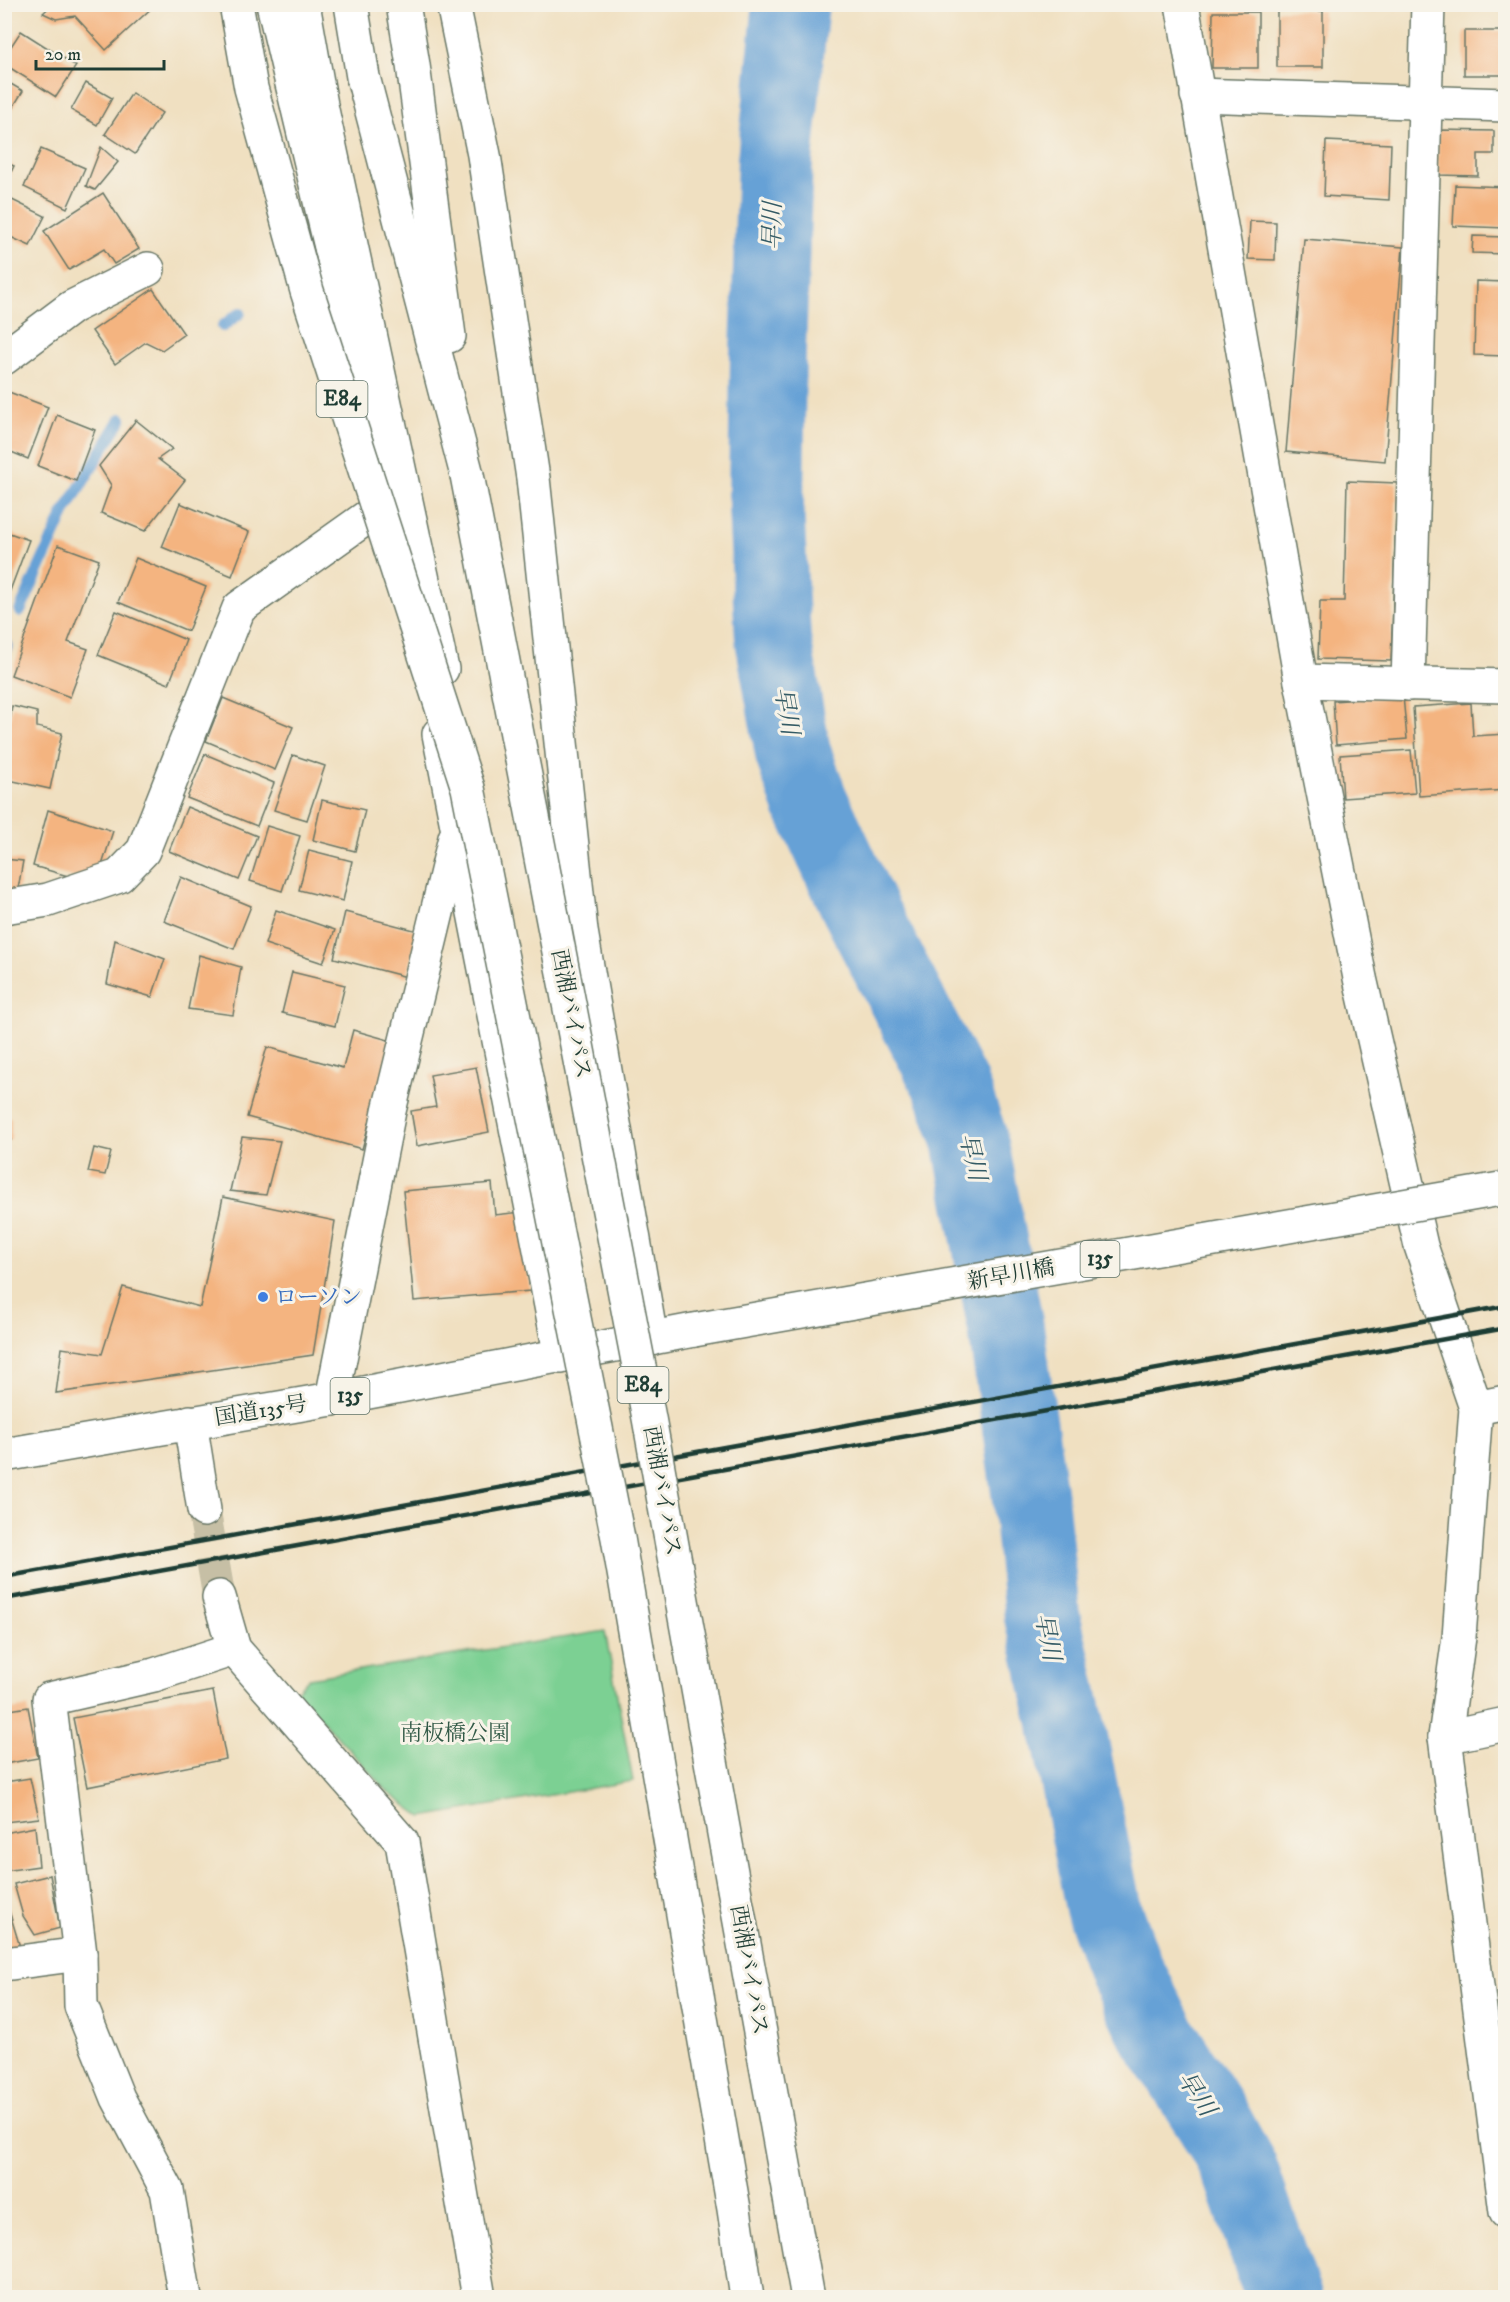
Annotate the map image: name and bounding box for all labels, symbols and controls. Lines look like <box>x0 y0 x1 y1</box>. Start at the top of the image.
scale bar <box>36 33 164 71</box>
text: 20 m <box>45 44 81 66</box>
water label: 早川 <box>758 199 788 250</box>
road number: E84 <box>316 381 368 417</box>
water label: 早川 <box>767 685 805 740</box>
street label: 西湘バイパス <box>545 947 597 1081</box>
water label: 早川 <box>952 1130 993 1187</box>
road number: 135 <box>1080 1241 1120 1277</box>
street label: 新早川橋 <box>965 1254 1057 1296</box>
place label: ローソン <box>275 1284 362 1311</box>
marker: ローソン <box>256 1290 270 1304</box>
road number: E84 <box>618 1367 668 1403</box>
road number: 135 <box>330 1378 370 1414</box>
street label: 国道135号 <box>213 1390 309 1432</box>
street label: 西湘バイパス <box>637 1424 687 1558</box>
water label: 早川 <box>1028 1611 1067 1666</box>
park label: 南板橋公園 <box>400 1720 510 1747</box>
street label: 西湘バイパス <box>724 1903 774 2037</box>
water label: 早川 <box>1170 2066 1223 2125</box>

